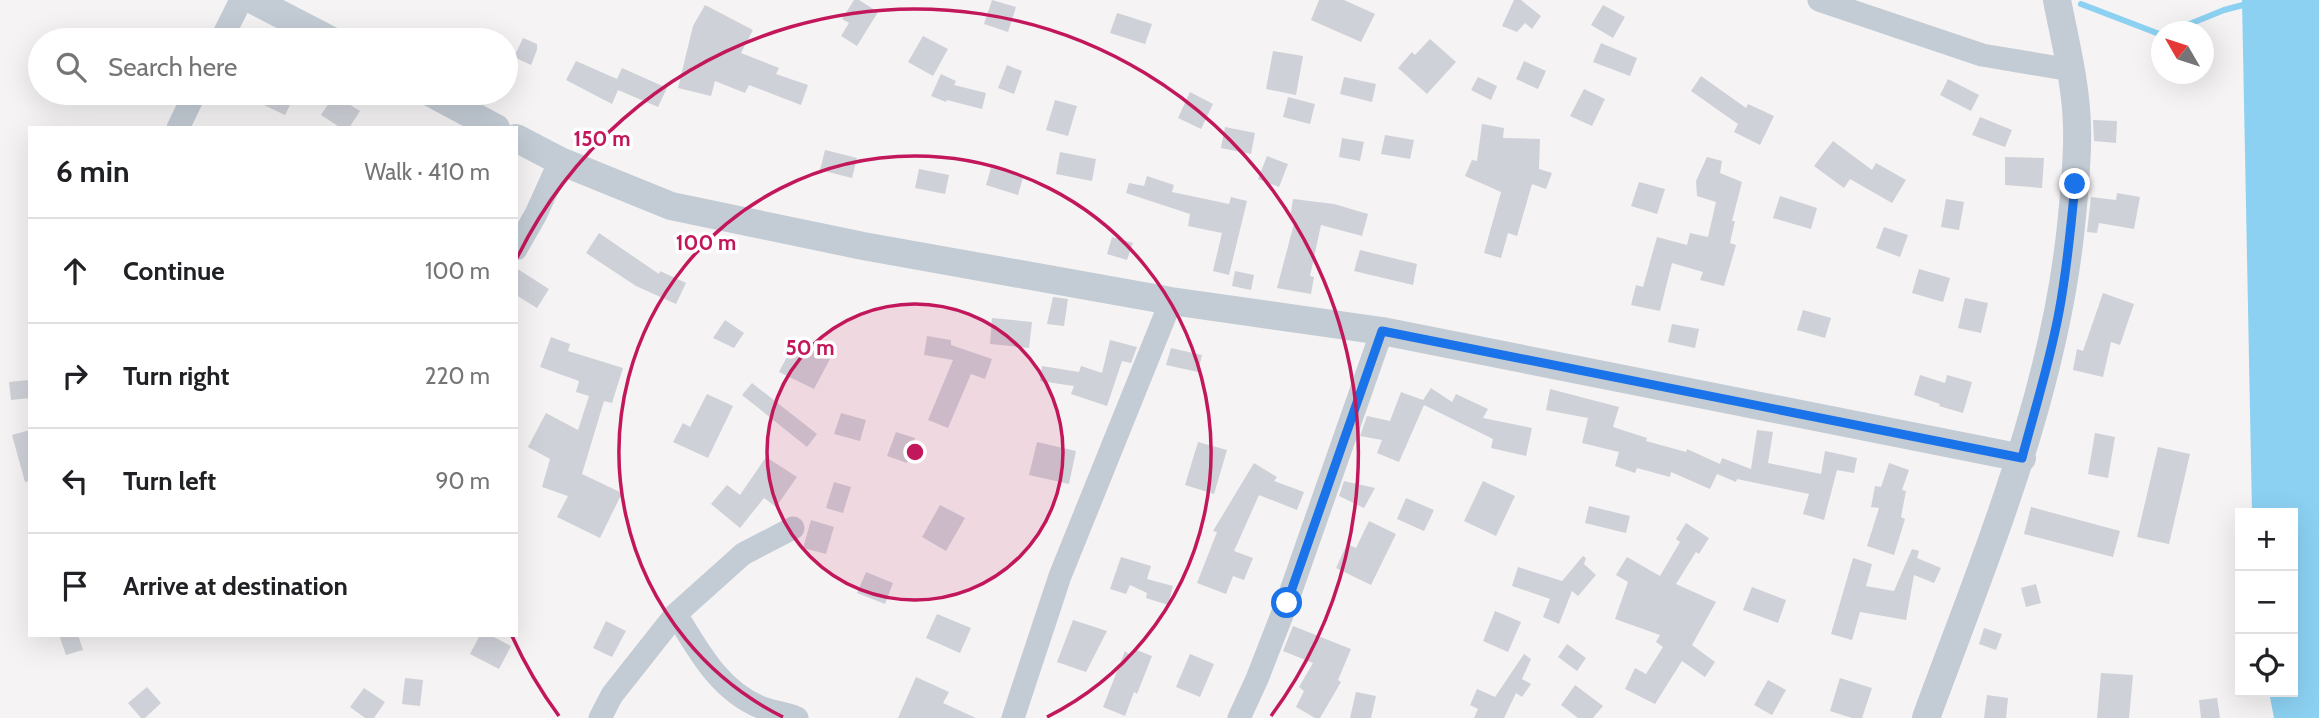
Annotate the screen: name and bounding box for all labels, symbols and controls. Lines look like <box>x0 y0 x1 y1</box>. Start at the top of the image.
north arrow <box>2151 21 2214 84</box>
search box <box>28 28 518 105</box>
icon: search <box>52 48 90 86</box>
text: Search here <box>108 51 237 83</box>
text: 150 m <box>574 126 630 151</box>
text: 6 min <box>56 153 129 190</box>
text: Walk · 410 m <box>364 158 490 186</box>
route end <box>2059 168 2090 199</box>
text: 100 m <box>676 230 736 255</box>
icon: ahead <box>56 252 94 290</box>
text: Continue <box>123 255 225 287</box>
text: 100 m <box>425 257 490 285</box>
text: 50 m <box>785 335 835 360</box>
icon: right <box>56 357 94 395</box>
text: Turn right <box>123 360 229 392</box>
text: 220 m <box>424 362 490 390</box>
centre of rings <box>903 440 927 464</box>
icon: left <box>56 462 94 500</box>
text: Turn left <box>123 465 216 497</box>
text: 90 m <box>436 467 490 495</box>
map controls <box>2235 508 2298 697</box>
button: + <box>2235 508 2298 571</box>
icon: arrive <box>56 567 94 605</box>
text: Arrive at destination <box>123 570 348 602</box>
button: − <box>2235 571 2298 634</box>
route start <box>1271 587 1302 618</box>
button: locate <box>2235 634 2298 697</box>

